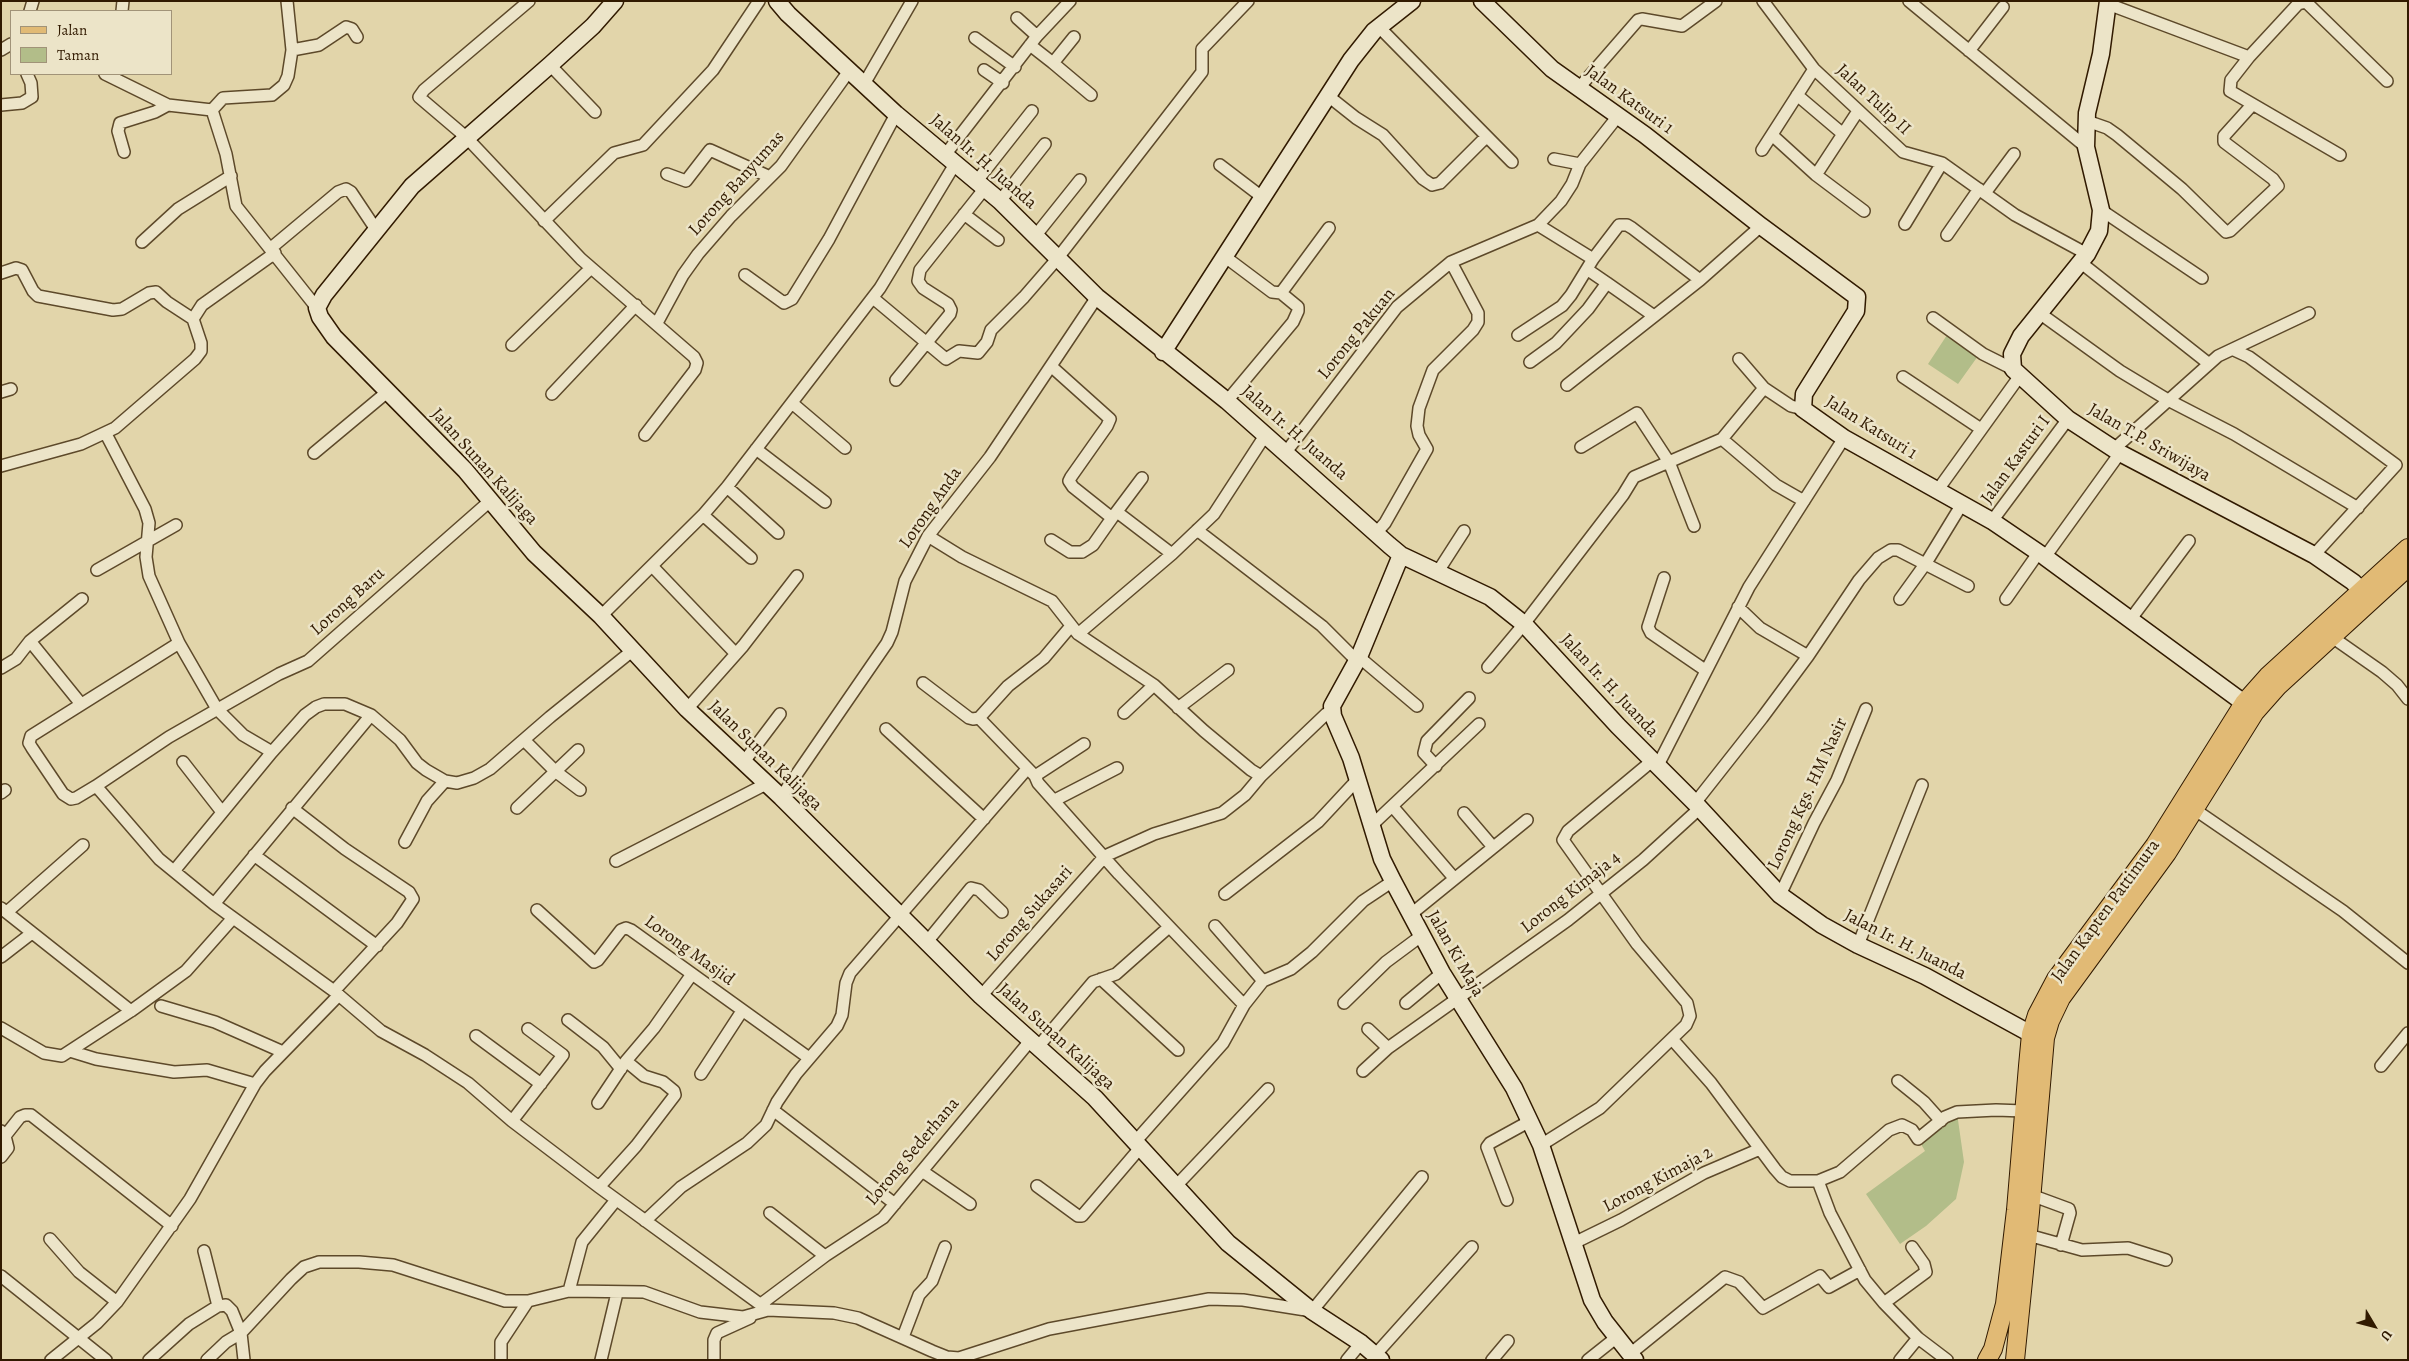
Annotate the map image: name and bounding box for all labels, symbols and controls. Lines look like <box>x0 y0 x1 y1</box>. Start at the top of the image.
legend <box>10 10 172 75</box>
text: Jalan <box>57 20 87 40</box>
text: Taman <box>57 45 99 65</box>
street label: Jalan Tulip II <box>1831 60 1915 140</box>
street label: Jalan Katsuri 1 <box>1581 61 1677 139</box>
street label: Jalan Ir. H. Juanda <box>925 110 1041 214</box>
street label: Lorong Banyumas <box>684 127 790 241</box>
street label: Lorong Pakuan <box>1314 284 1400 384</box>
street label: Jalan Ir. H. Juanda <box>1236 381 1352 485</box>
street label: Jalan Katsuri 1 <box>1821 391 1921 465</box>
street label: Jalan T.P. Sriwijaya <box>2084 399 2214 487</box>
street label: Jalan Sunan Kalijaga <box>426 404 542 530</box>
street label: Jalan Kasturi I <box>1977 411 2055 509</box>
street label: Lorong Anda <box>895 463 967 553</box>
street label: Lorong Baru <box>307 563 389 641</box>
street label: Jalan Ir. H. Juanda <box>1555 630 1663 742</box>
street label: Jalan Sunan Kalijaga <box>704 696 826 816</box>
street label: Lorong Kgs. HM Nasir <box>1763 715 1853 873</box>
street label: Jalan Kapten Pattimura <box>2047 835 2165 987</box>
street label: Lorong Kimaja 4 <box>1517 847 1625 939</box>
street label: Lorong Sukasari <box>982 862 1078 966</box>
street label: Jalan Ir. H. Juanda <box>1840 905 1970 985</box>
street label: Jalan Ki Maja <box>1422 907 1488 1001</box>
street label: Lorong Masjid <box>640 911 738 991</box>
street label: Jalan Sunan Kalijaga <box>993 979 1119 1095</box>
street label: Lorong Sederhana <box>862 1094 964 1210</box>
street label: Lorong Kimaja 2 <box>1600 1142 1716 1218</box>
north arrow <box>2349 1301 2399 1351</box>
text: U <box>2376 1326 2397 1345</box>

